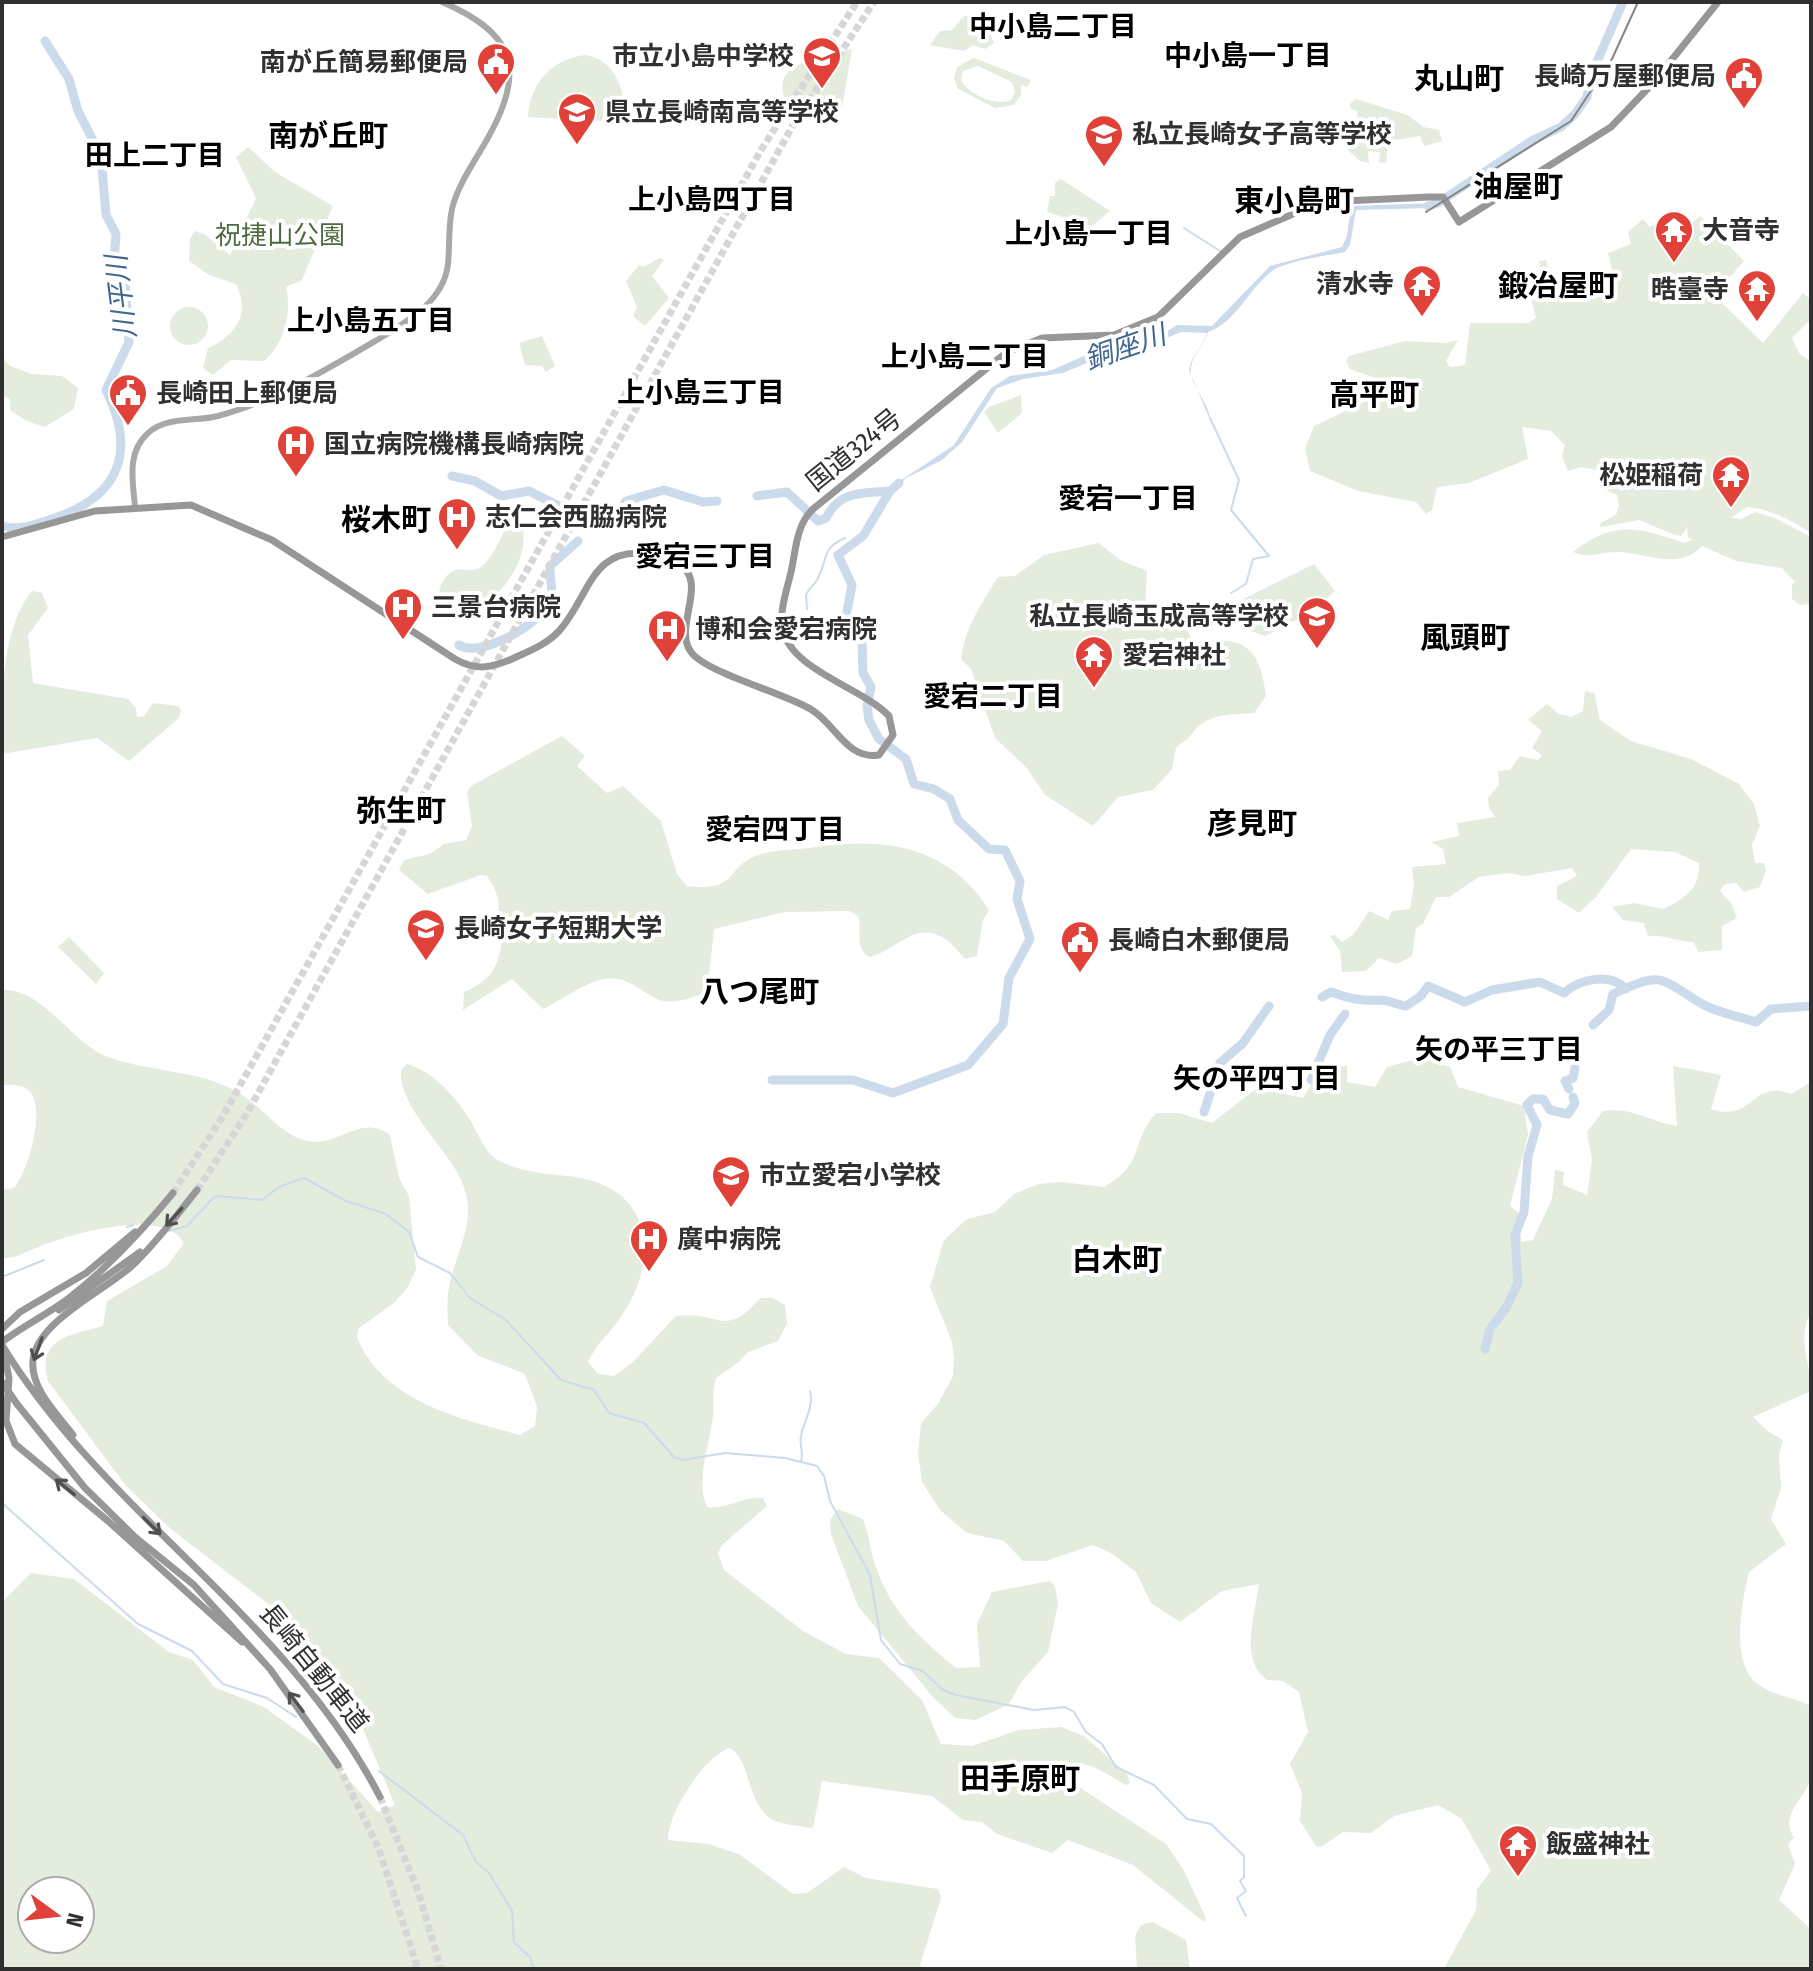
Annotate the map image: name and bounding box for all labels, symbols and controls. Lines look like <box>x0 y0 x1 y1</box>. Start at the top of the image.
district label: 中小島二丁目 <box>969 10 1137 43</box>
school or university icon: 市立小島中学校 <box>801 35 843 90</box>
district label: 中小島一丁目 <box>1164 39 1332 72</box>
public building icon: 南が丘簡易郵便局 <box>475 41 517 96</box>
place label: 市立小島中学校 <box>612 41 794 72</box>
place label: 南が丘簡易郵便局 <box>260 47 468 78</box>
public building icon: 長崎万屋郵便局 <box>1723 55 1765 110</box>
district label: 丸山町 <box>1414 61 1504 97</box>
place label: 長崎万屋郵便局 <box>1534 61 1716 92</box>
school or university icon: 県立長崎南高等学校 <box>556 91 598 146</box>
place label: 県立長崎南高等学校 <box>605 97 839 128</box>
school or university icon: 私立長崎女子高等学校 <box>1083 113 1125 168</box>
district label: 南が丘町 <box>268 118 388 154</box>
place label: 私立長崎女子高等学校 <box>1132 119 1392 150</box>
district label: 田上二丁目 <box>85 139 225 172</box>
district label: 油屋町 <box>1473 169 1563 205</box>
district label: 上小島四丁目 <box>628 183 796 216</box>
district label: 東小島町 <box>1234 183 1354 219</box>
temple icon: 大音寺 <box>1653 209 1695 264</box>
place label: 大音寺 <box>1702 215 1780 246</box>
district label: 上小島一丁目 <box>1005 217 1173 250</box>
park label: 祝捷山公園 <box>215 220 345 251</box>
water label: 川平川 <box>99 250 142 341</box>
temple icon: 清水寺 <box>1401 263 1443 318</box>
district label: 鍛冶屋町 <box>1498 268 1618 304</box>
temple icon: 晧臺寺 <box>1736 268 1778 323</box>
place label: 清水寺 <box>1316 269 1394 300</box>
place label: 晧臺寺 <box>1651 274 1729 305</box>
district label: 上小島五丁目 <box>287 304 455 337</box>
water label: 銅座川 <box>1080 317 1173 376</box>
district label: 上小島二丁目 <box>881 340 1049 373</box>
public building icon: 長崎田上郵便局 <box>107 372 149 427</box>
district label: 上小島三丁目 <box>617 376 785 409</box>
district label: 高平町 <box>1329 377 1419 413</box>
place label: 長崎田上郵便局 <box>156 378 338 409</box>
street label: 国道324号 <box>800 402 908 498</box>
hospital icon: 国立病院機構長崎病院 <box>275 423 317 478</box>
place label: 国立病院機構長崎病院 <box>324 429 584 460</box>
temple icon: 松姫稲荷 <box>1710 454 1752 509</box>
place label: 松姫稲荷 <box>1599 460 1703 491</box>
district label: 愛宕一丁目 <box>1058 482 1198 515</box>
hospital icon: 志仁会西脇病院 <box>436 496 478 551</box>
district label: 桜木町 <box>341 502 431 538</box>
place label: 志仁会西脇病院 <box>485 502 667 533</box>
district label: 愛宕三丁目 <box>635 540 775 573</box>
hospital icon: 三景台病院 <box>382 586 424 641</box>
place label: 三景台病院 <box>431 592 561 623</box>
school or university icon: 私立長崎玉成高等学校 <box>1296 595 1338 650</box>
place label: 私立長崎玉成高等学校 <box>1029 601 1289 632</box>
hospital icon: 博和会愛宕病院 <box>646 608 688 663</box>
place label: 博和会愛宕病院 <box>695 614 877 645</box>
district label: 風頭町 <box>1420 620 1510 656</box>
temple icon: 愛宕神社 <box>1073 634 1115 689</box>
place label: 愛宕神社 <box>1122 640 1226 671</box>
district label: 愛宕二丁目 <box>923 680 1063 713</box>
district label: 弥生町 <box>356 793 446 829</box>
district label: 彦見町 <box>1207 806 1297 842</box>
district label: 愛宕四丁目 <box>705 813 845 846</box>
school or university icon: 長崎女子短期大学 <box>405 907 447 962</box>
place label: 長崎女子短期大学 <box>454 913 662 944</box>
public building icon: 長崎白木郵便局 <box>1059 919 1101 974</box>
place label: 長崎白木郵便局 <box>1108 925 1290 956</box>
district label: 八つ尾町 <box>699 974 819 1010</box>
district label: 矢の平三丁目 <box>1415 1033 1583 1066</box>
district label: 矢の平四丁目 <box>1173 1062 1341 1095</box>
school or university icon: 市立愛宕小学校 <box>710 1154 752 1209</box>
place label: 市立愛宕小学校 <box>759 1160 941 1191</box>
one-way arrow <box>165 1207 184 1227</box>
hospital icon: 廣中病院 <box>628 1218 670 1273</box>
place label: 廣中病院 <box>677 1224 781 1255</box>
district label: 白木町 <box>1072 1242 1162 1278</box>
one-way arrow <box>30 1336 44 1361</box>
one-way arrow <box>55 1478 76 1496</box>
one-way arrow <box>142 1516 161 1536</box>
street label: 長崎自動車道 <box>253 1598 375 1738</box>
one-way arrow <box>287 1692 304 1713</box>
district label: 田手原町 <box>960 1761 1080 1797</box>
temple icon: 飯盛神社 <box>1497 1823 1539 1878</box>
place label: 飯盛神社 <box>1546 1829 1650 1860</box>
north arrow <box>16 1875 96 1955</box>
text: N <box>60 1910 90 1930</box>

